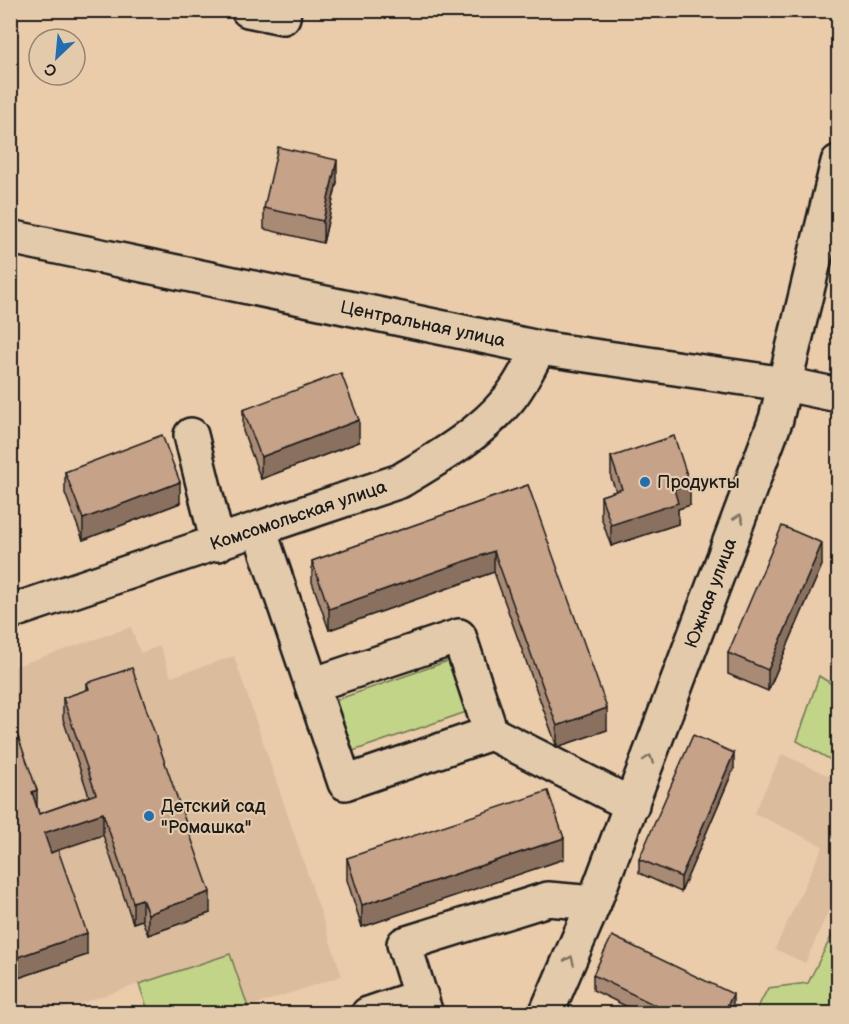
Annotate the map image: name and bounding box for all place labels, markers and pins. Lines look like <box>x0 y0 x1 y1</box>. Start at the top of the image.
place label: Продукты <box>657 472 740 493</box>
marker: Продукты <box>638 475 652 489</box>
place label: Детский сад "Ромашка" <box>161 796 266 838</box>
marker: Детский сад "Ромашка" <box>142 809 156 823</box>

